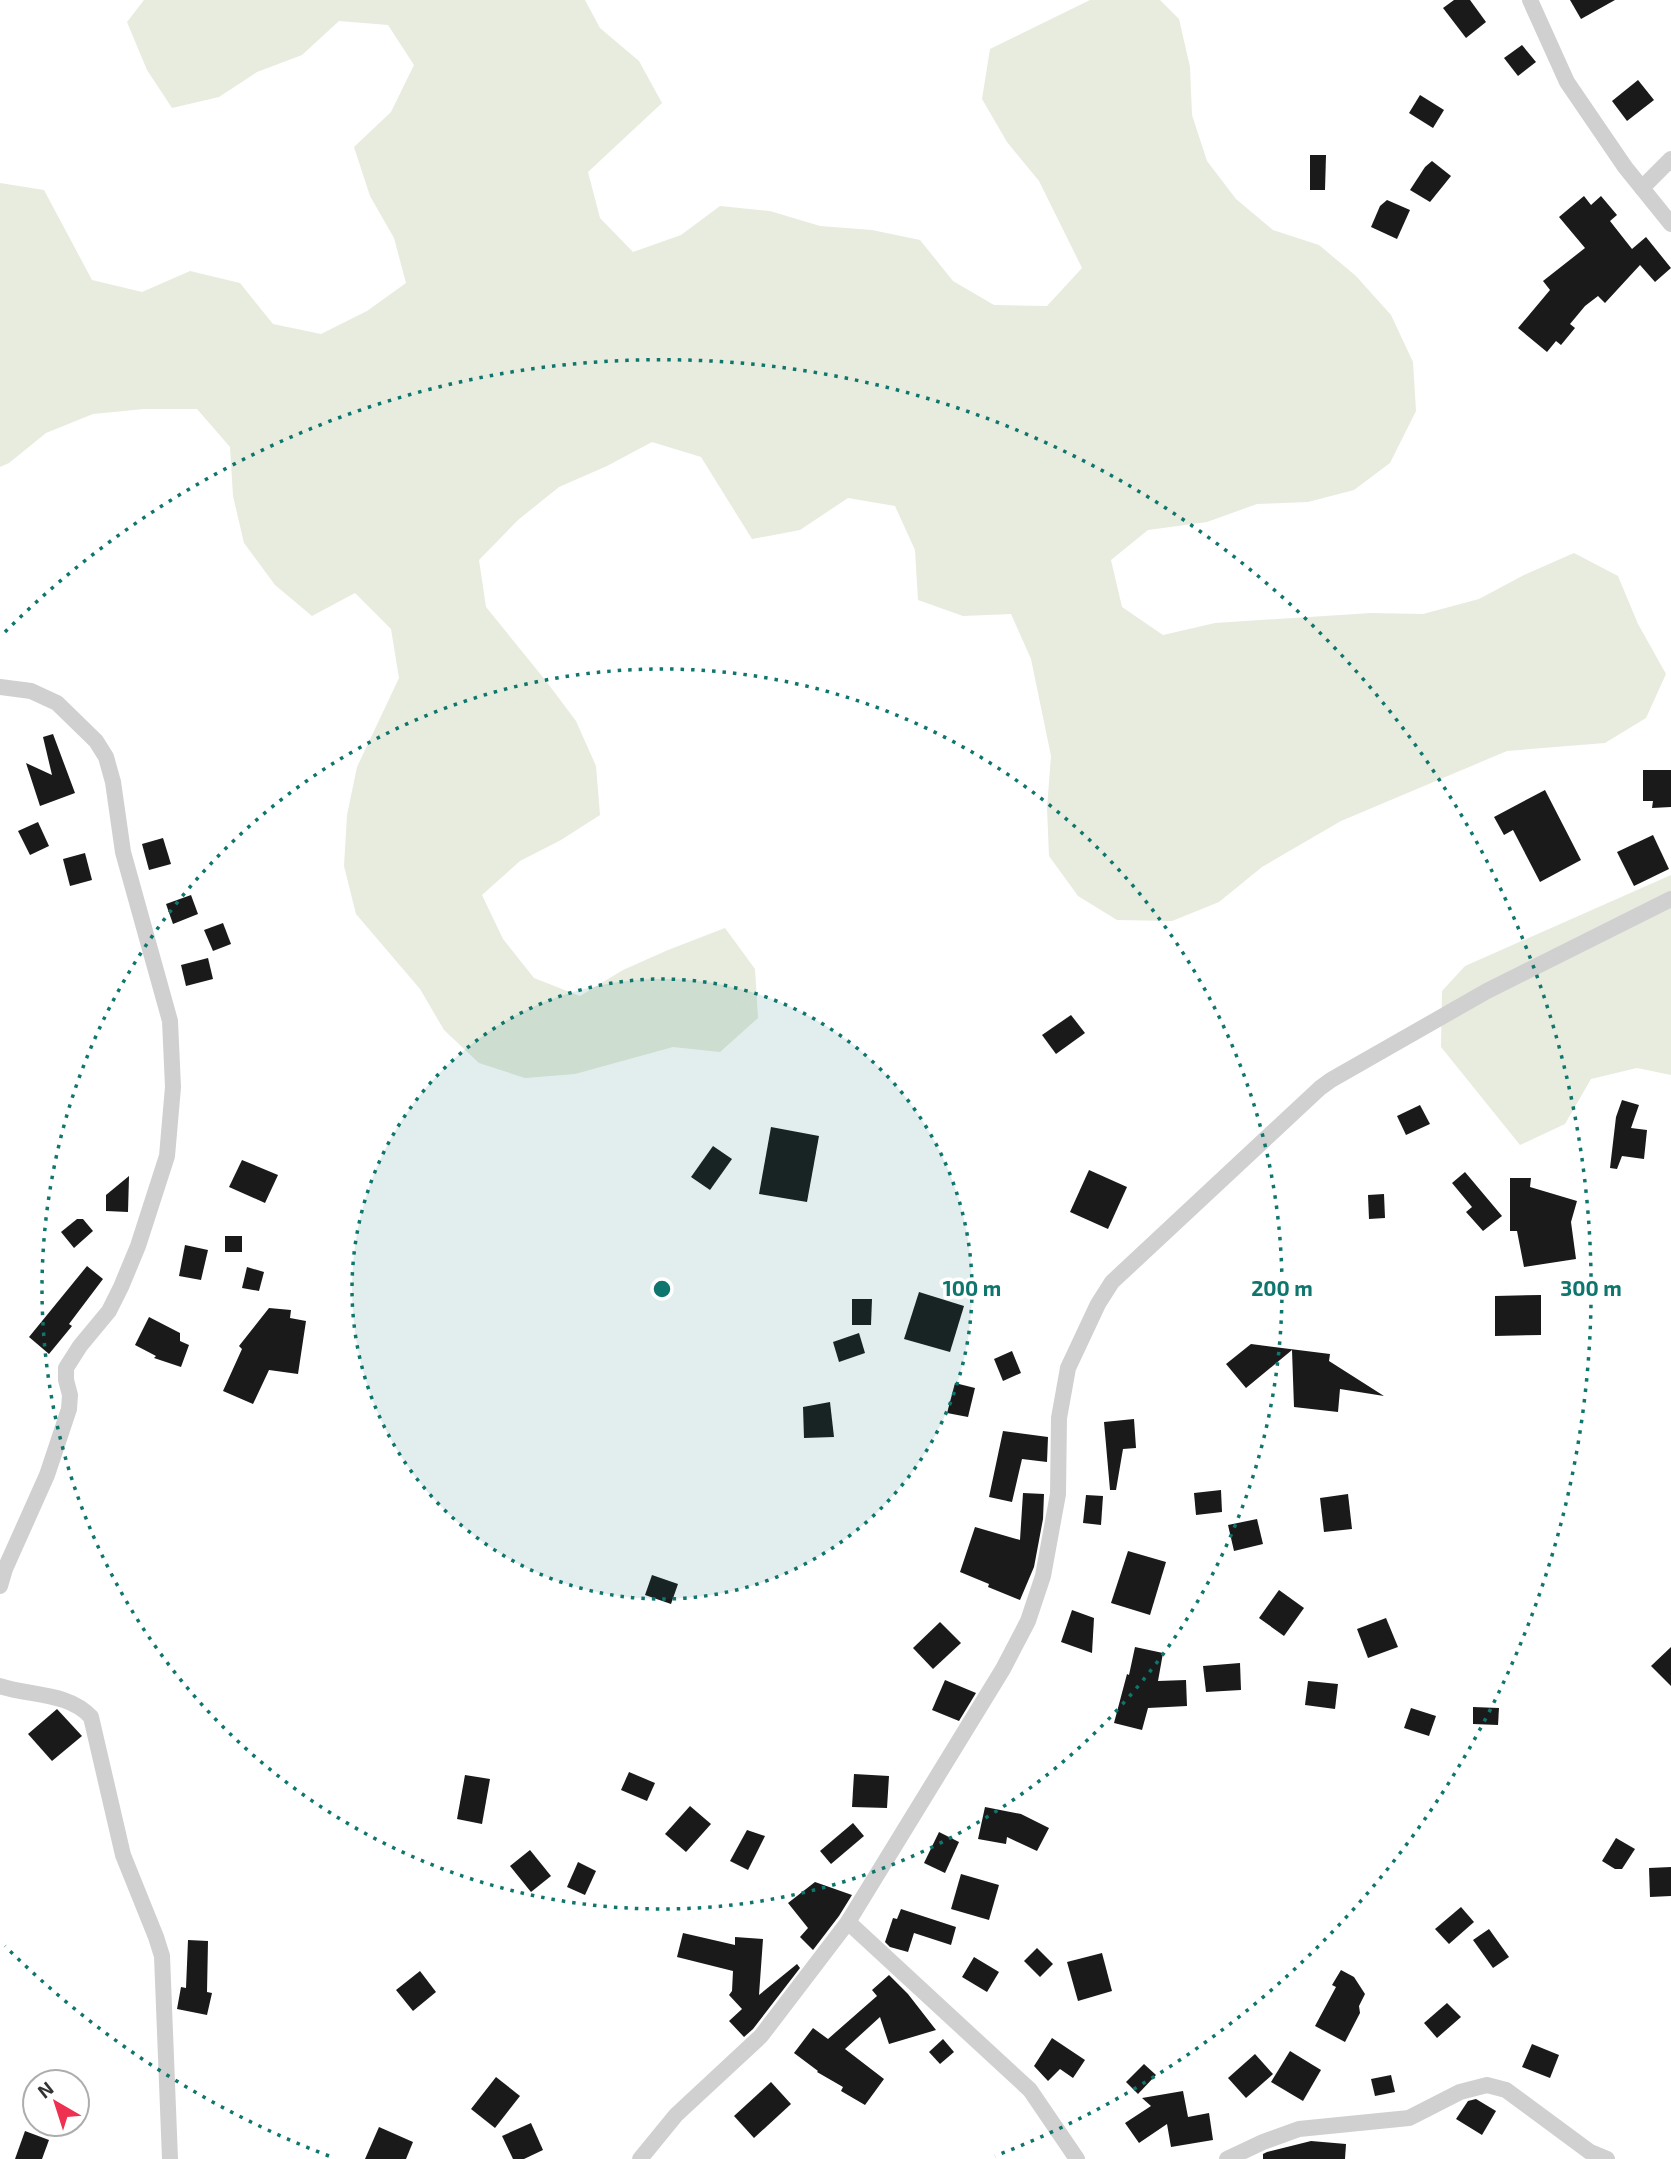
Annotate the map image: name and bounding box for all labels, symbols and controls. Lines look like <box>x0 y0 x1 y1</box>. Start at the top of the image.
text: 100 m <box>943 1275 1001 1300</box>
text: 200 m <box>1251 1275 1313 1300</box>
text: 300 m <box>1560 1275 1622 1300</box>
centre of rings <box>650 1277 674 1301</box>
north arrow <box>21 2068 91 2138</box>
text: N <box>32 2076 58 2103</box>

